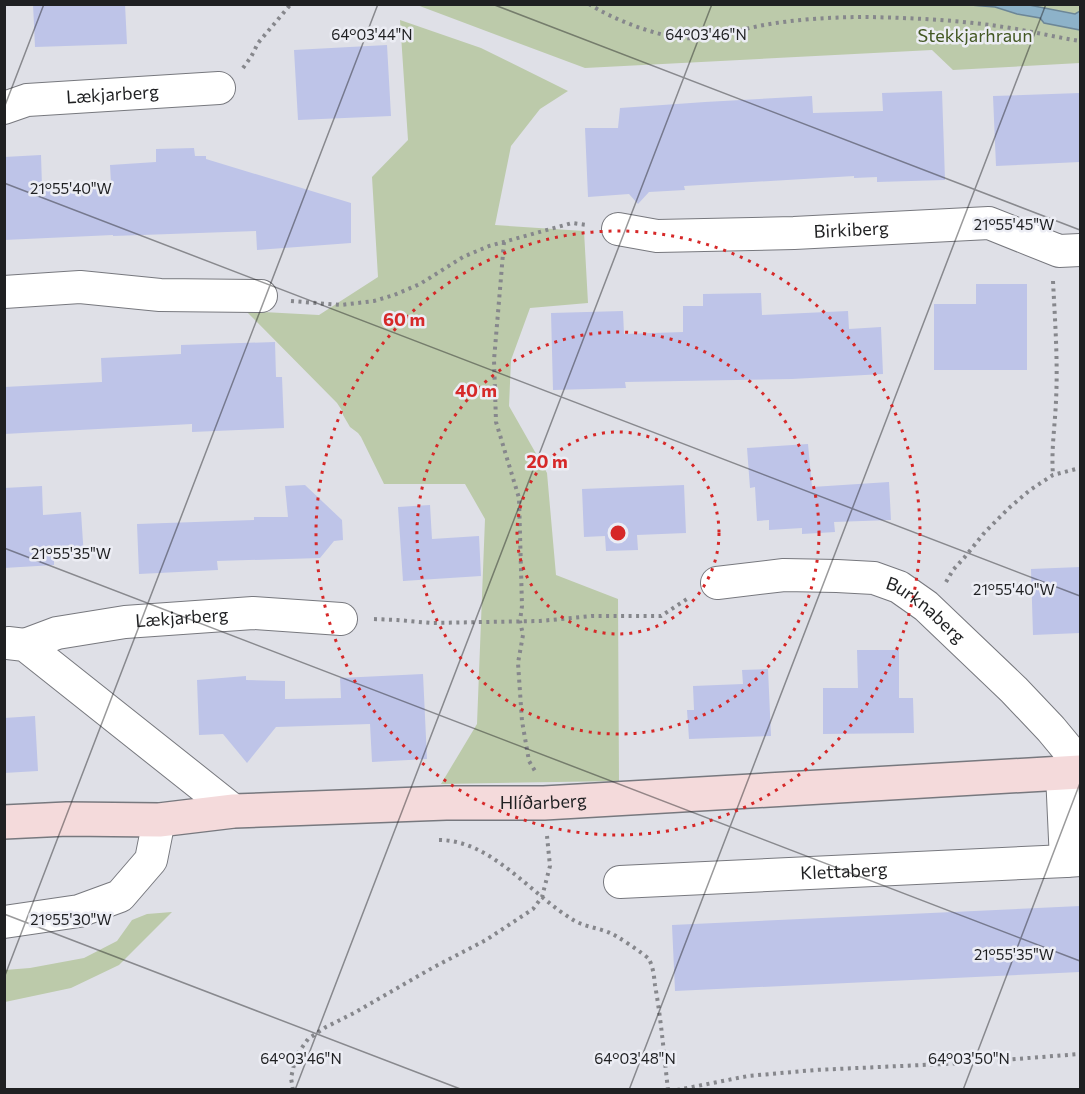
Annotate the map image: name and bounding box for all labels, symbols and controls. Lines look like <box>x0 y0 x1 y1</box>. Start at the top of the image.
park label: Stekkjarhraun <box>918 24 1032 46</box>
text: 64°03'44"N <box>331 25 413 43</box>
text: 64°03'46"N <box>665 25 747 43</box>
street label: Lækjarberg <box>65 80 160 108</box>
text: 21°55'40"W <box>30 179 112 197</box>
text: 21°55'45"W <box>974 215 1054 233</box>
street label: Birkiberg <box>813 216 889 242</box>
text: 60 m <box>383 308 425 330</box>
text: 40 m <box>455 379 497 401</box>
text: 20 m <box>526 450 568 472</box>
centre of rings <box>608 523 628 543</box>
text: 21°55'35"W <box>31 544 111 562</box>
street label: Burknaberg <box>883 571 970 648</box>
text: 21°55'40"W <box>973 580 1055 598</box>
street label: Lækjarberg <box>135 603 229 631</box>
street label: Hlíðarberg <box>500 789 588 813</box>
street label: Klettaberg <box>800 857 888 884</box>
text: 21°55'30"W <box>30 910 112 928</box>
text: 21°55'35"W <box>974 945 1054 963</box>
text: 64°03'46"N <box>260 1049 342 1067</box>
text: 64°03'48"N <box>594 1049 676 1067</box>
text: 64°03'50"N <box>928 1049 1010 1067</box>

